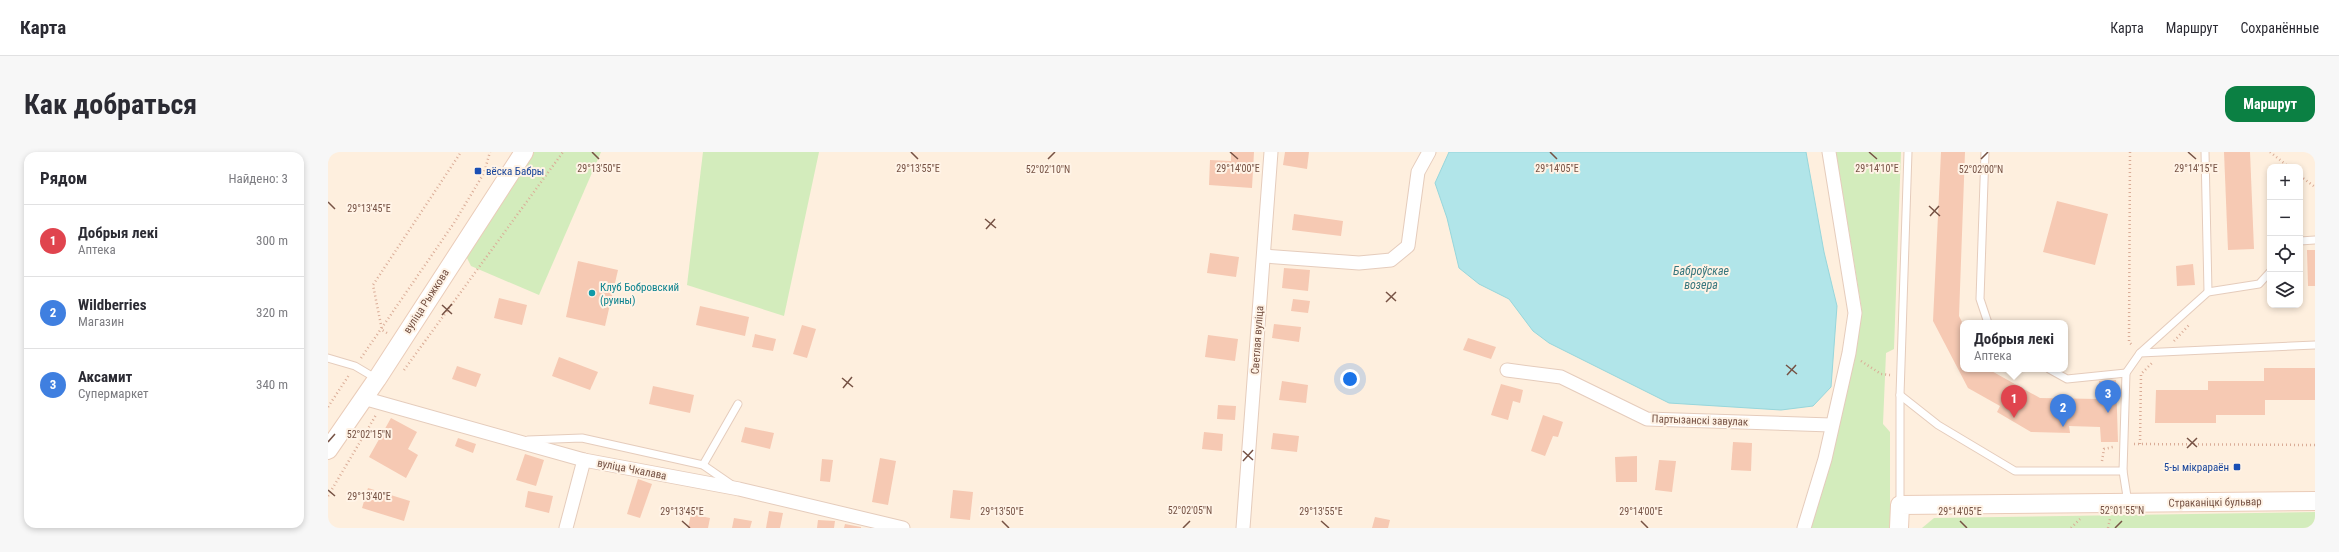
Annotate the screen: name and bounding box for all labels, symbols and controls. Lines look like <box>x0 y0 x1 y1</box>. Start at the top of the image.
text: Карта <box>20 16 66 39</box>
text: Карта <box>2110 20 2144 36</box>
text: Маршрут <box>2166 20 2218 36</box>
text: Сохранённые <box>2240 20 2319 36</box>
button: Маршрут <box>2225 86 2315 122</box>
text: Как добраться <box>24 88 197 121</box>
text: 29°13'50"E <box>577 163 621 174</box>
text: 29°13'55"E <box>896 163 940 174</box>
text: 29°14'00"E <box>1216 163 1260 174</box>
text: 29°14'05"E <box>1535 163 1579 174</box>
text: 29°14'10"E <box>1855 163 1899 174</box>
text: 29°14'15"E <box>2174 163 2218 174</box>
text: 52°02'10"N <box>1026 164 1070 175</box>
text: 52°02'00"N <box>1959 164 2003 175</box>
map controls <box>2267 164 2303 308</box>
button: + <box>2267 164 2303 200</box>
place label: вёска Бабры <box>486 165 544 178</box>
marker: вёска Бабры <box>473 166 483 176</box>
text: Рядом <box>40 168 87 188</box>
text: Найдено: 3 <box>228 171 288 186</box>
button: − <box>2267 200 2303 236</box>
text: 29°13'45"E <box>347 203 391 214</box>
text: Добрыя лекi <box>78 224 158 242</box>
text: 1 <box>50 233 56 248</box>
text: 300 m <box>256 233 288 248</box>
button: locate <box>2267 236 2303 272</box>
text: Аптека <box>78 242 116 257</box>
water label: Баброўскае возера <box>1673 264 1729 292</box>
street label: вуліца Рыжкова <box>401 267 452 336</box>
button: layers <box>2267 272 2303 308</box>
place label: Клуб Бобровский (руины) <box>600 281 679 307</box>
marker: Клуб Бобровский (руины) <box>587 288 597 298</box>
text: Wildberries <box>78 296 147 314</box>
text: 2 <box>50 305 56 320</box>
text: 320 m <box>256 305 288 320</box>
street label: Светлая вуліца <box>1249 305 1266 375</box>
text: Магазин <box>78 314 124 329</box>
popup <box>1960 320 2068 372</box>
text: Добрыя лекi <box>1974 330 2054 348</box>
text: Аптека <box>1974 348 2012 363</box>
text: Аксамит <box>78 368 132 386</box>
your location <box>1340 369 1360 389</box>
text: 3 <box>50 377 56 392</box>
text: 340 m <box>256 377 288 392</box>
pin: 3 <box>2095 380 2121 413</box>
pin: 1 <box>2001 385 2027 418</box>
text: Супермаркет <box>78 386 149 401</box>
pin: 2 <box>2050 394 2076 427</box>
street label: Партызанскі завулак <box>1651 412 1749 429</box>
text: 52°02'15"N <box>347 429 391 440</box>
street label: вуліца Чкалава <box>596 456 668 483</box>
place label: 5-ы мікрараён <box>2164 461 2229 474</box>
marker: 5-ы мікрараён <box>2232 462 2242 472</box>
text: 29°13'40"E <box>347 491 391 502</box>
street label: Страканіцкі бульвар <box>2168 495 2262 510</box>
text: 52°02'05"N <box>1168 505 1212 516</box>
text: 52°01'55"N <box>2100 505 2144 516</box>
text: 29°13'45"E <box>660 506 704 517</box>
text: 29°13'50"E <box>980 506 1024 517</box>
text: 29°13'55"E <box>1299 506 1343 517</box>
text: 29°14'00"E <box>1619 506 1663 517</box>
text: 29°14'05"E <box>1938 506 1982 517</box>

